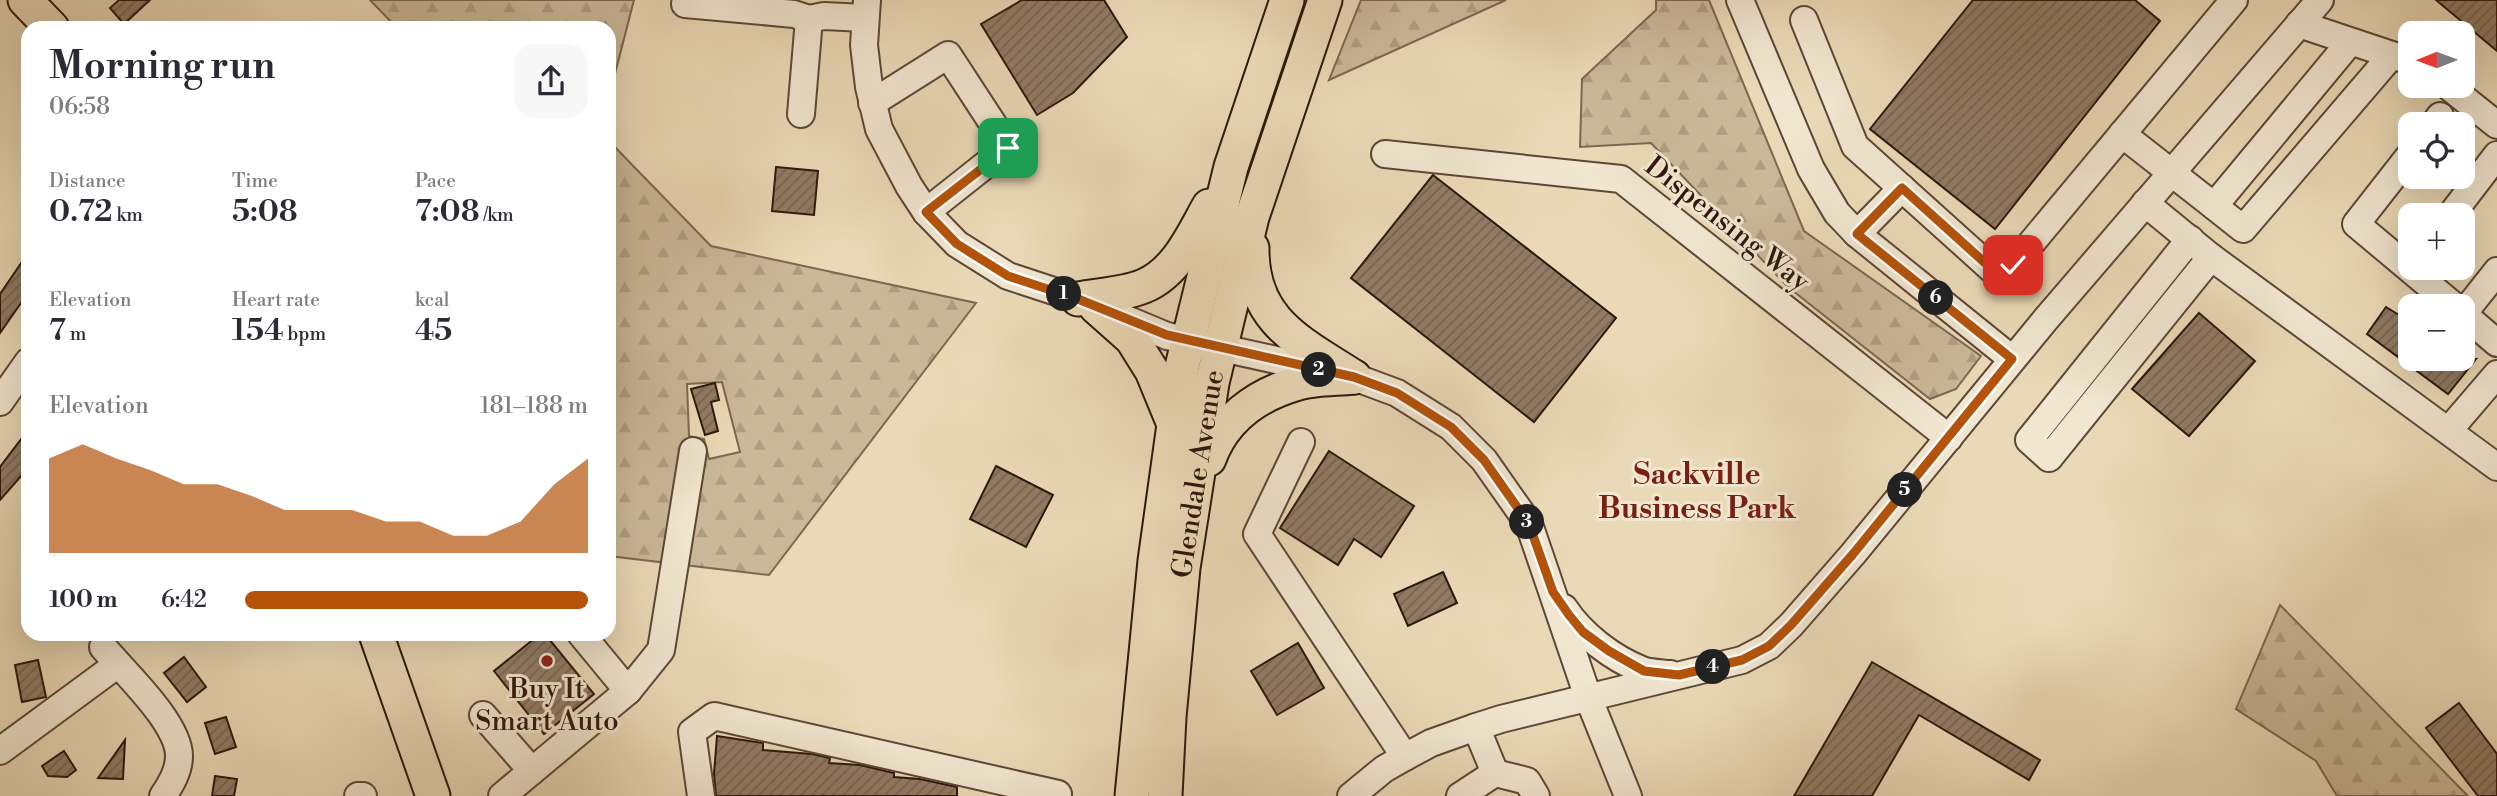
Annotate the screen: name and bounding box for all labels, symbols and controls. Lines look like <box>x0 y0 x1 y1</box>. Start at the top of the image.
north arrow <box>2398 21 2474 98</box>
map controls <box>2398 21 2475 371</box>
text: Morning run <box>49 43 275 90</box>
button: share <box>514 44 588 118</box>
text: 06:58 <box>49 93 110 121</box>
button: locate <box>2398 112 2475 189</box>
pin <box>978 118 1038 178</box>
icon: arrive <box>989 129 1027 167</box>
street label: Dispensing Way <box>1637 149 1817 300</box>
text: Distance <box>49 169 126 193</box>
text: Time <box>232 169 278 193</box>
text: Pace <box>415 169 456 193</box>
text: 0.72 <box>49 193 113 231</box>
text: 5:08 <box>232 193 298 231</box>
text: 7:08 <box>415 193 480 231</box>
text: km <box>113 203 143 227</box>
text: /km <box>480 203 514 227</box>
button: + <box>2398 203 2475 280</box>
pin <box>1983 235 2043 295</box>
icon: check <box>1994 246 2032 284</box>
pin: 1 <box>1046 276 1082 312</box>
pin: 6 <box>1918 280 1954 316</box>
text: 1 <box>1059 281 1068 305</box>
text: 6 <box>1930 285 1941 309</box>
text: Elevation <box>49 288 131 312</box>
text: Heart rate <box>232 288 320 312</box>
text: kcal <box>415 288 449 312</box>
button: − <box>2398 294 2475 371</box>
text: 7 <box>49 312 66 350</box>
text: 154 <box>232 312 284 350</box>
text: 45 <box>415 312 452 350</box>
text: m <box>66 322 86 346</box>
text: bpm <box>284 322 326 346</box>
pin: 2 <box>1302 352 1336 388</box>
text: 2 <box>1313 357 1324 381</box>
street label: Glendale Avenue <box>1164 366 1232 581</box>
text: Elevation <box>49 392 149 420</box>
text: 181–188 m <box>480 392 588 420</box>
district label: Sackville Business Park <box>1598 456 1796 528</box>
pin: 5 <box>1888 472 1923 508</box>
text: 5 <box>1899 477 1910 501</box>
pin: 3 <box>1510 504 1544 540</box>
text: 3 <box>1521 509 1532 533</box>
text: 100 m <box>49 586 117 614</box>
text: 6:42 <box>161 586 207 614</box>
pin: 4 <box>1696 650 1730 684</box>
marker: Buy It Smart Auto <box>539 653 555 669</box>
text: 4 <box>1706 654 1719 678</box>
place label: Buy It Smart Auto <box>475 672 619 739</box>

